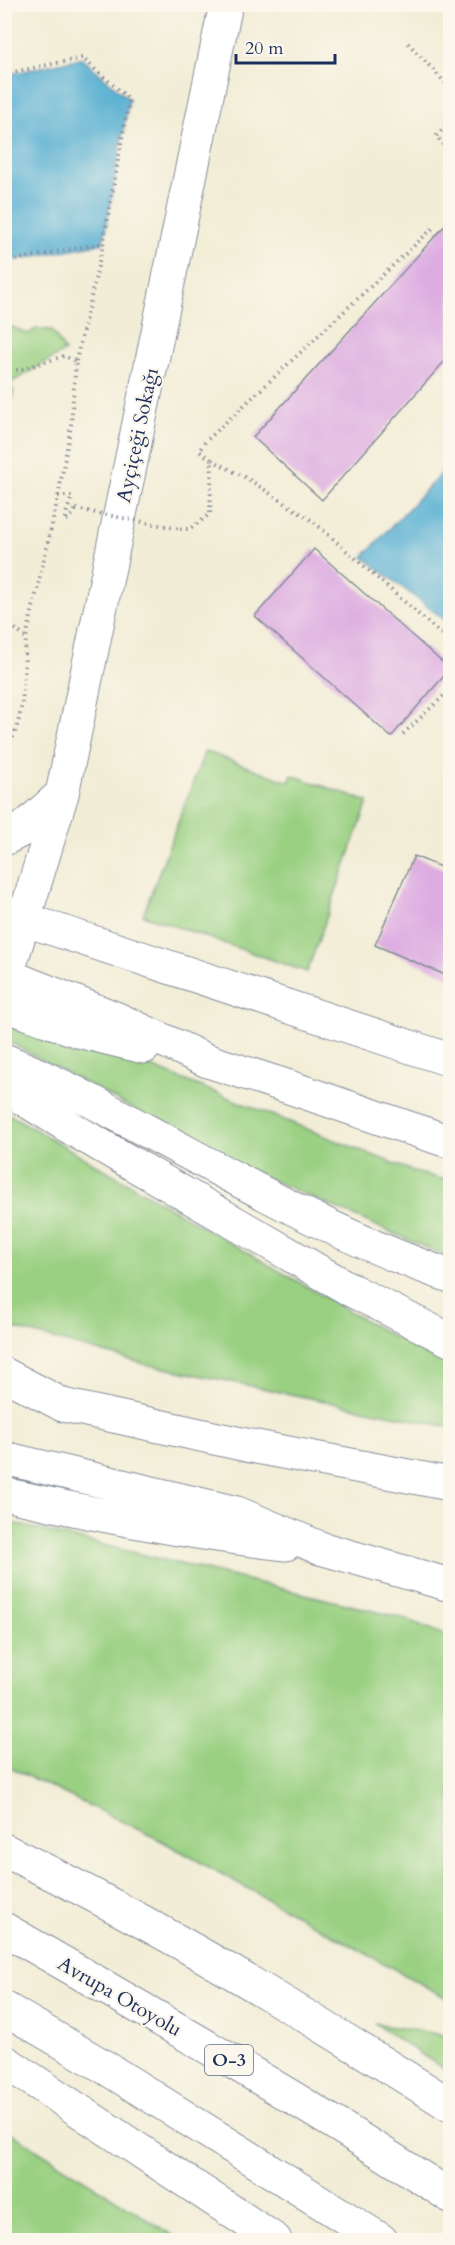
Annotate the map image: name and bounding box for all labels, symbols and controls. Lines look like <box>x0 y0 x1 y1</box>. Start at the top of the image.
scale bar <box>236 27 335 65</box>
text: 20 m <box>245 36 284 61</box>
street label: Ayçiçeği Sokağı <box>110 365 165 505</box>
street label: Avrupa Otoyolu <box>53 1950 187 2043</box>
road number: O-3 <box>205 2045 253 2075</box>

